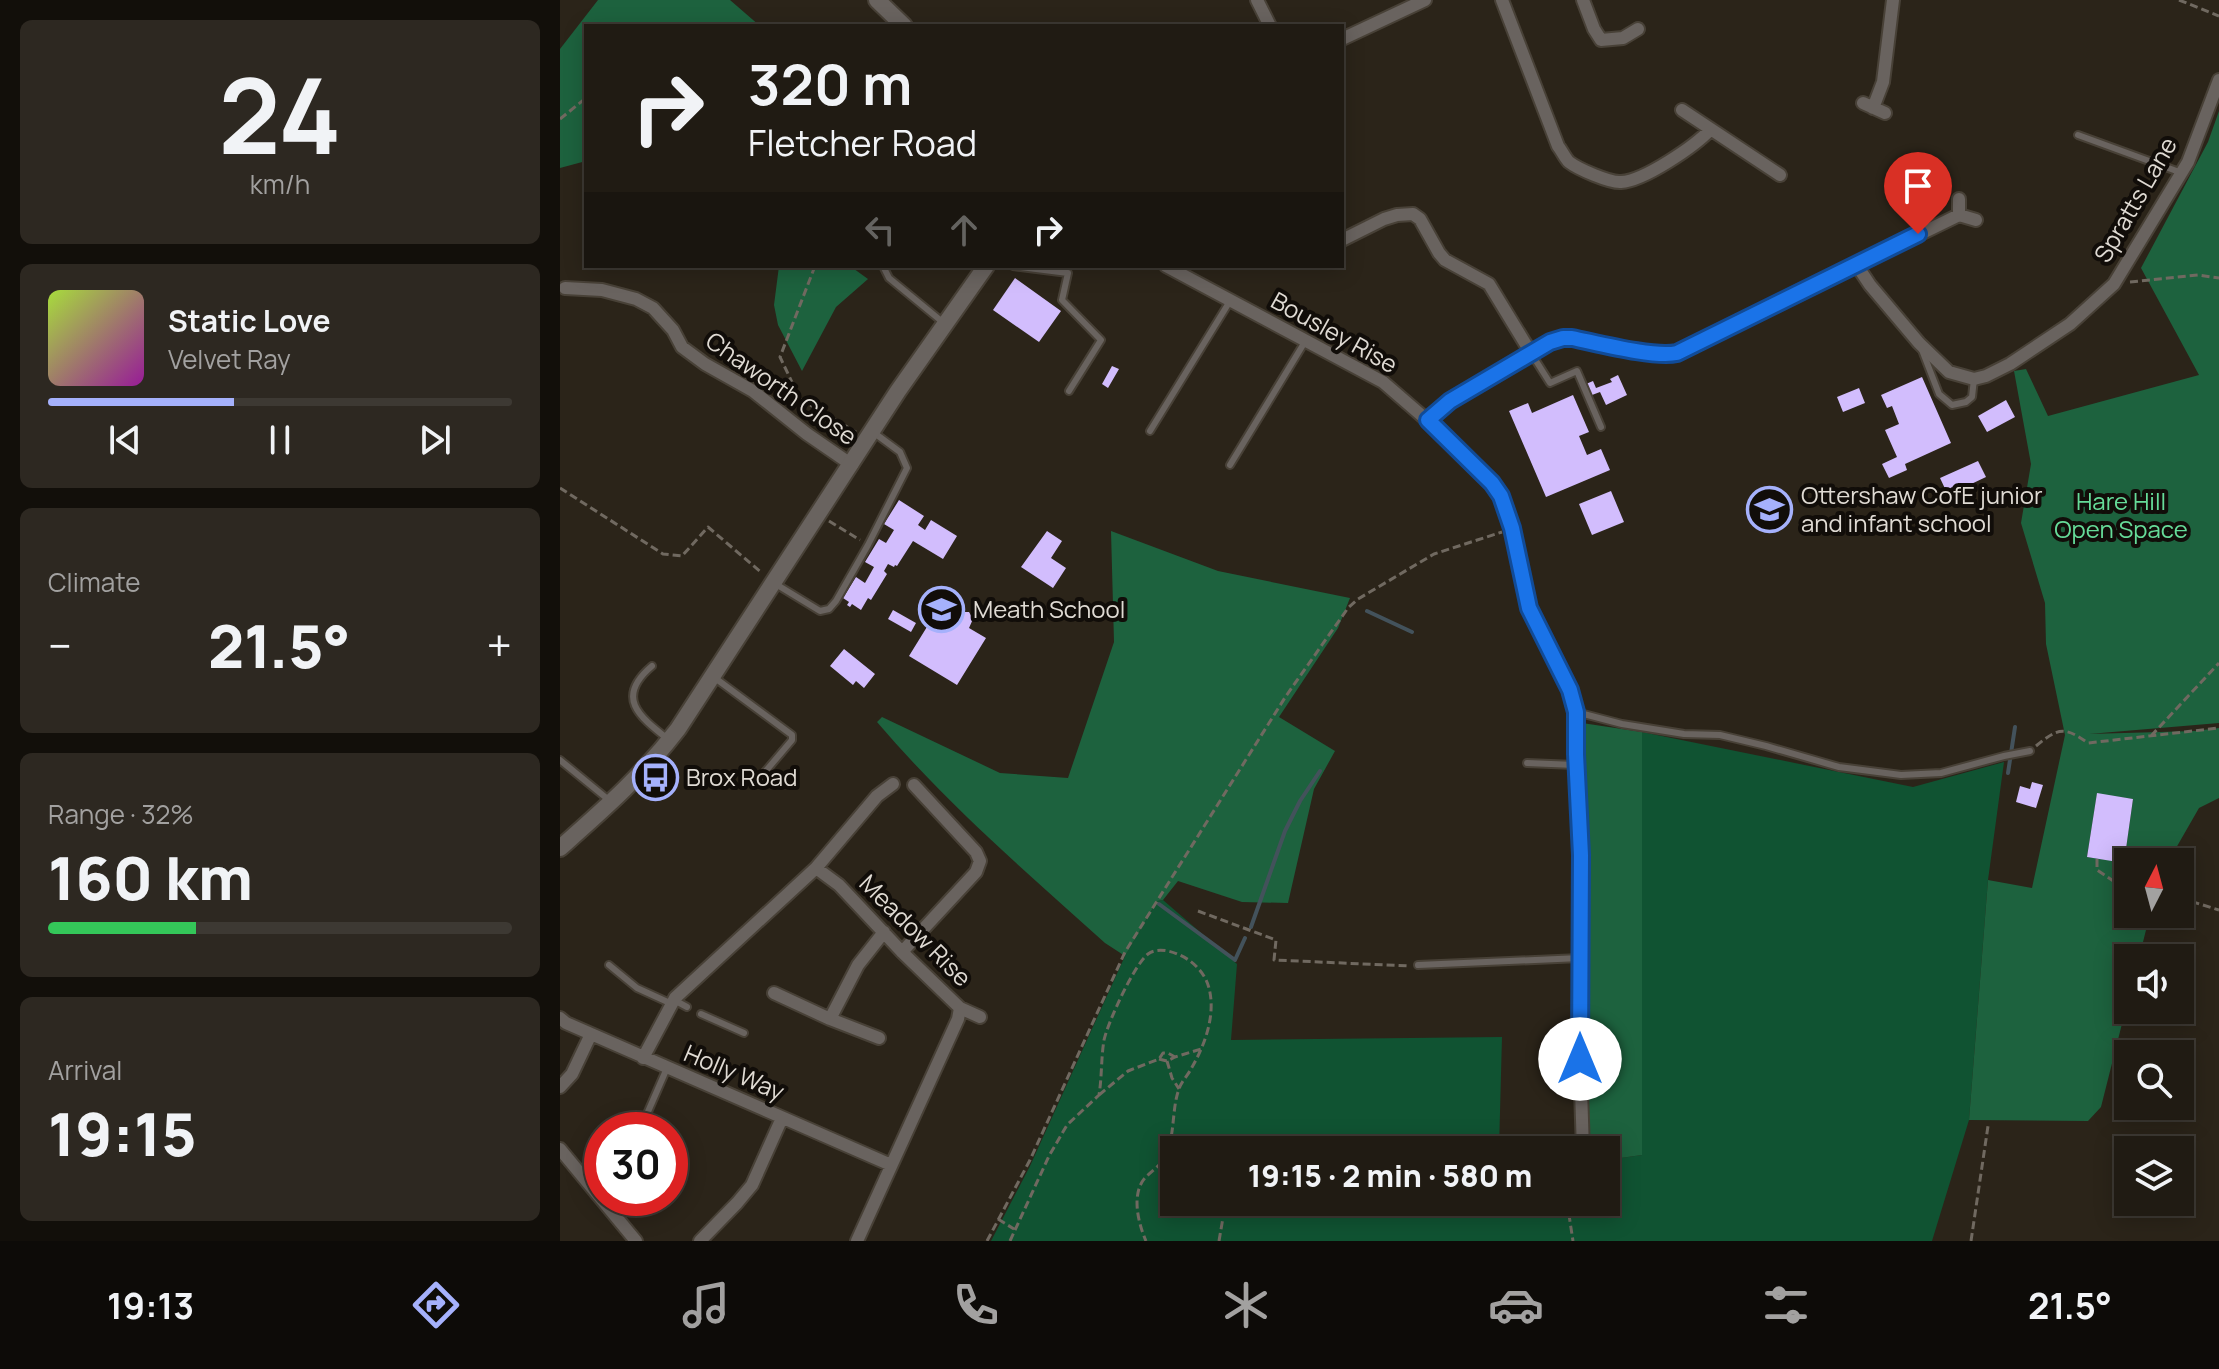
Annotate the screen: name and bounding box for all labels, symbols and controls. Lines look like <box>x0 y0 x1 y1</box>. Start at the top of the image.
text: 24 <box>218 43 342 185</box>
text: 320 m <box>748 45 912 122</box>
icon: right <box>616 56 720 160</box>
text: Fletcher Road <box>748 118 977 167</box>
street label: Spratts Lane <box>2086 131 2184 268</box>
pin <box>1884 152 1952 234</box>
icon: arrive <box>1896 164 1940 208</box>
text: km/h <box>250 166 310 202</box>
icon: left <box>858 208 902 252</box>
icon: ahead <box>942 208 986 252</box>
icon: right <box>1026 208 1070 252</box>
street label: Bousley Rise <box>1266 283 1404 380</box>
text: Static Love <box>168 300 331 341</box>
street label: Chaworth Close <box>700 323 864 452</box>
text: Velvet Ray <box>168 341 291 377</box>
icon: previous <box>103 418 147 462</box>
icon: pause <box>258 418 302 462</box>
icon: next <box>413 418 457 462</box>
place label: Ottershaw CofE junior and infant school <box>1801 478 2043 539</box>
park label: Hare Hill Open Space <box>2054 484 2188 545</box>
school or university icon: Ottershaw CofE junior and infant school <box>1746 486 1794 534</box>
text: Climate <box>48 564 140 600</box>
school or university icon: Meath School <box>918 586 966 634</box>
place label: Meath School <box>973 592 1125 625</box>
text: 21.5° <box>208 604 351 686</box>
text: − <box>48 615 72 675</box>
text: + <box>487 615 512 675</box>
bus stop icon: Brox Road <box>631 754 679 802</box>
place label: Brox Road <box>686 760 797 793</box>
text: Range · 32% <box>48 796 194 832</box>
text: 160 km <box>48 836 253 918</box>
north arrow <box>2114 848 2194 928</box>
map controls <box>2114 848 2194 1216</box>
street label: Meadow Rise <box>853 867 979 993</box>
button: sound <box>2114 944 2194 1024</box>
position arrow <box>1538 1017 1622 1101</box>
street label: Holly Way <box>679 1036 790 1108</box>
button: search <box>2114 1040 2194 1120</box>
text: Arrival <box>48 1052 122 1088</box>
text: 19:15 <box>48 1092 197 1174</box>
speed limit sign: 30 <box>584 1112 688 1216</box>
button: layers <box>2114 1136 2194 1216</box>
text: 19:15 · 2 min · 580 m <box>1248 1155 1532 1196</box>
icon: directions <box>408 1277 464 1333</box>
icon: music <box>678 1277 734 1333</box>
icon: phone <box>948 1277 1004 1333</box>
icon: climate <box>1218 1277 1274 1333</box>
icon: car <box>1488 1277 1544 1333</box>
icon: filters <box>1758 1277 1814 1333</box>
text: 19:13 <box>107 1281 194 1330</box>
text: 21.5° <box>2028 1281 2112 1330</box>

